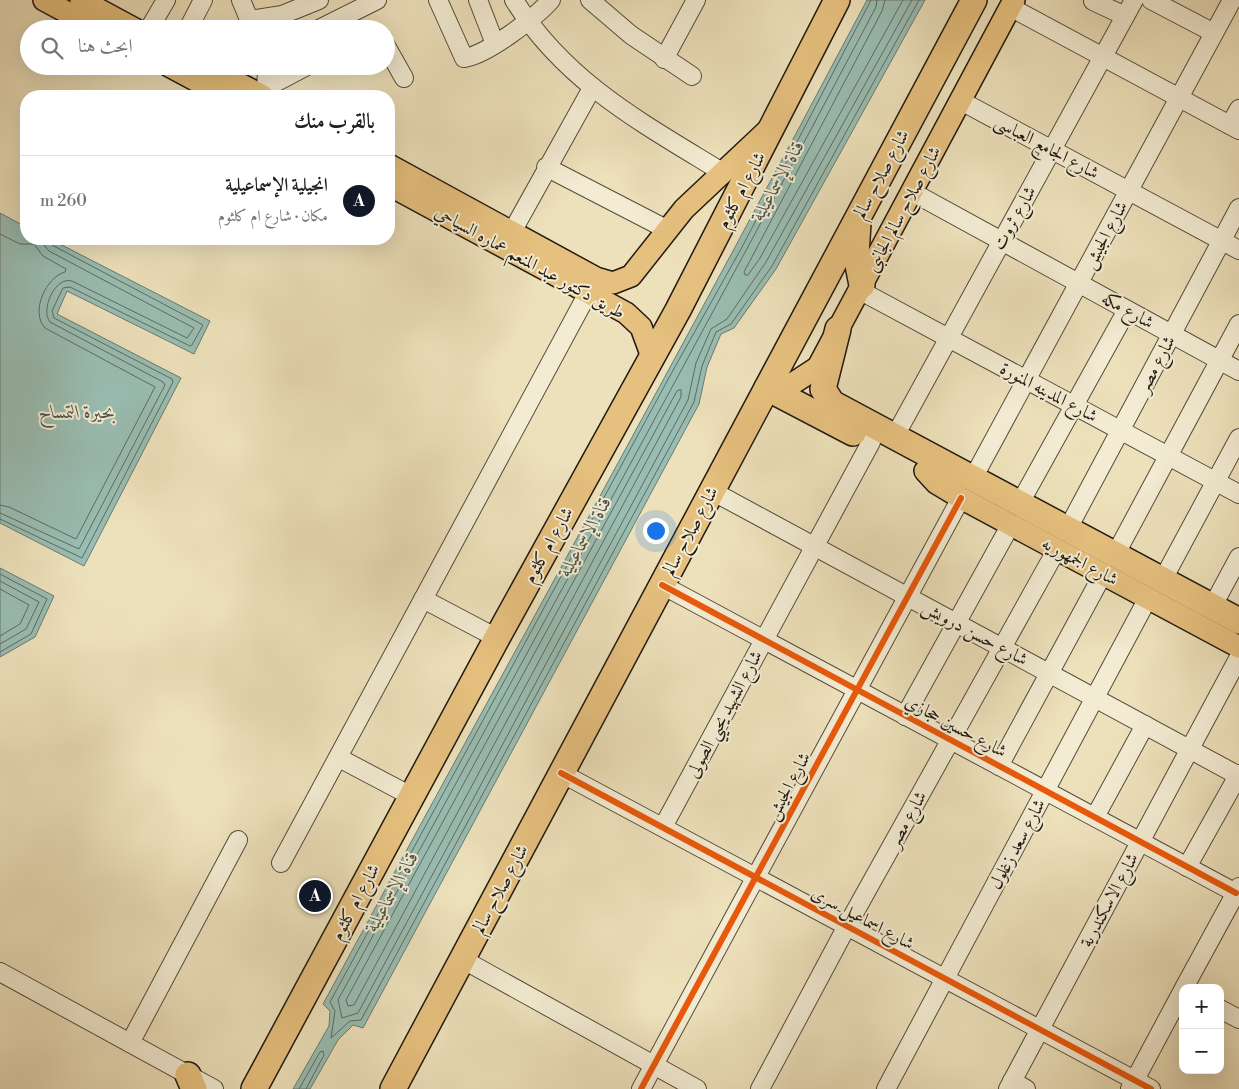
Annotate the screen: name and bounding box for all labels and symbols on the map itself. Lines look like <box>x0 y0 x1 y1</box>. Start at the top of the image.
street label: شارع الجامع العباسى <box>989 110 1103 188</box>
street label: شارع صلاح سالم <box>848 126 918 225</box>
water label: قناة الإسماعيلية <box>745 136 812 228</box>
street label: شارع صلاح سالم الجانبى <box>861 142 950 278</box>
street label: شارع ام كلثوم <box>712 148 775 234</box>
street label: شارع ثروت <box>987 182 1044 256</box>
street label: شارع الجيش <box>1078 197 1136 275</box>
street label: طريق دكتور عبد المنعم عماره السياحي <box>428 201 629 329</box>
street label: شارع مكه <box>1096 287 1158 337</box>
street label: شارع مصر <box>1131 332 1184 400</box>
street label: شارع المدينه المنورة <box>995 357 1102 430</box>
water label: بحيرة التمساح <box>39 400 115 429</box>
street label: شارع صلاح سالم <box>657 483 727 582</box>
water label: قناة الإسماعيلية <box>552 492 619 584</box>
street label: شارع ام كلثوم <box>518 503 582 589</box>
your location <box>643 518 669 544</box>
street label: شارع الجمهوريه <box>1036 532 1122 594</box>
street label: شارع حسن درويش <box>916 596 1032 674</box>
street label: شارع الشهيد يحيي الصولى <box>681 646 772 784</box>
street label: شارع حسين حجازي <box>899 690 1011 766</box>
street label: شارع الجيش <box>761 748 819 826</box>
street label: شارع مصر <box>882 787 935 855</box>
street label: شارع سعد زغلول <box>984 795 1054 895</box>
street label: شارع صلاح سالم <box>467 841 537 940</box>
water label: قناة الإسماعيلية <box>359 847 426 939</box>
street label: شارع الاسكندرية <box>1075 849 1147 953</box>
street label: شارع ام كلثوم <box>326 860 389 946</box>
pin: A <box>299 877 331 915</box>
street label: شارع اسماعيل سرى <box>806 882 918 958</box>

